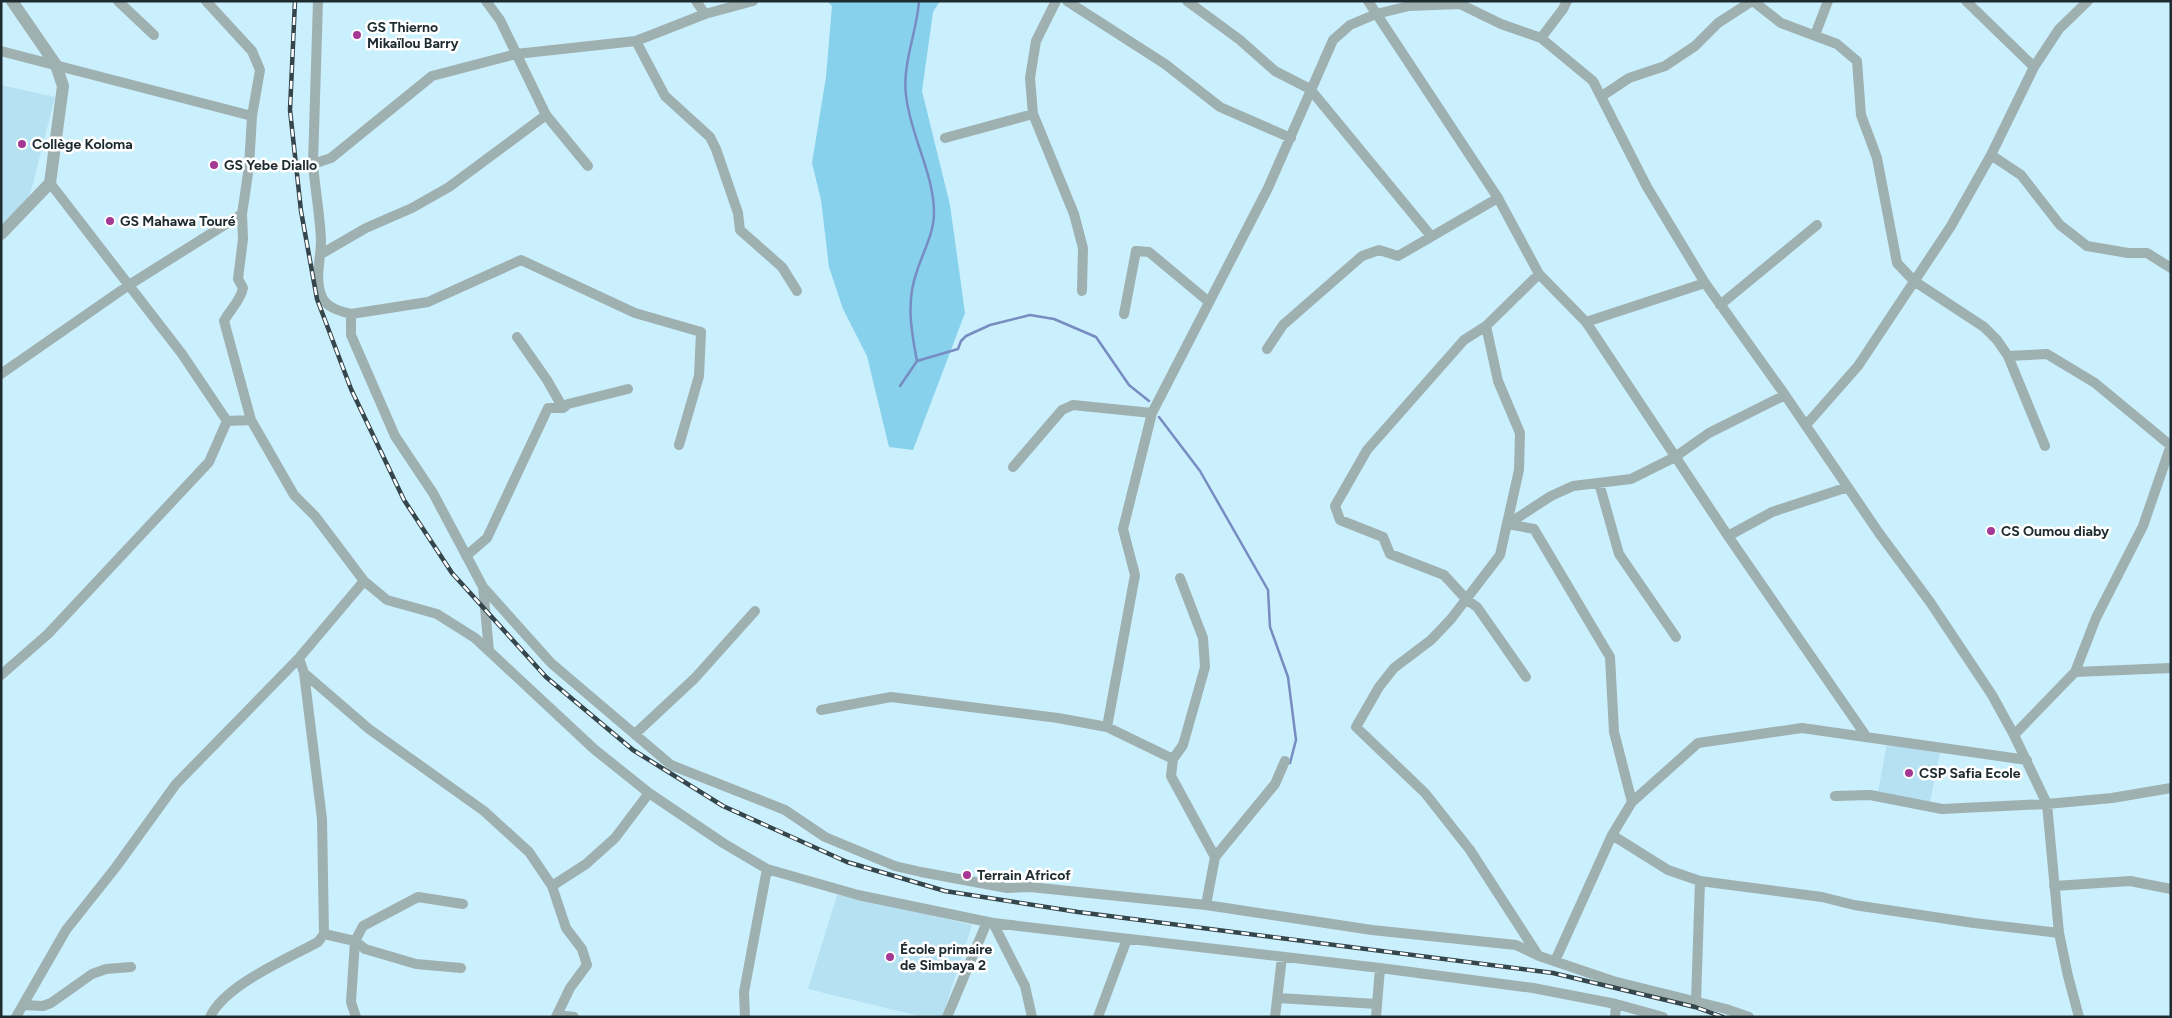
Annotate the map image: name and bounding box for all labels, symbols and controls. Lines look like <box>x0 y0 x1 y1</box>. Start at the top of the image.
place label: GS Thierno Mikaïlou Barry <box>367 19 459 52</box>
marker: GS Thierno Mikaïlou Barry <box>351 29 363 41</box>
place label: Collège Koloma <box>32 136 133 153</box>
marker: Collège Koloma <box>16 138 28 150</box>
place label: GS Yebe Diallo <box>224 157 317 174</box>
marker: GS Yebe Diallo <box>208 159 220 171</box>
place label: GS Mahawa Touré <box>120 213 236 230</box>
marker: GS Mahawa Touré <box>104 215 116 227</box>
place label: CS Oumou diaby <box>2001 523 2110 540</box>
marker: CS Oumou diaby <box>1985 525 1997 537</box>
place label: CSP Safia Ecole <box>1919 765 2021 782</box>
marker: CSP Safia Ecole <box>1903 767 1915 779</box>
place label: Terrain Africof <box>977 867 1071 884</box>
marker: Terrain Africof <box>961 869 973 881</box>
place label: École primaire de Simbaya 2 <box>900 941 993 974</box>
marker: École primaire de Simbaya 2 <box>884 951 896 963</box>

